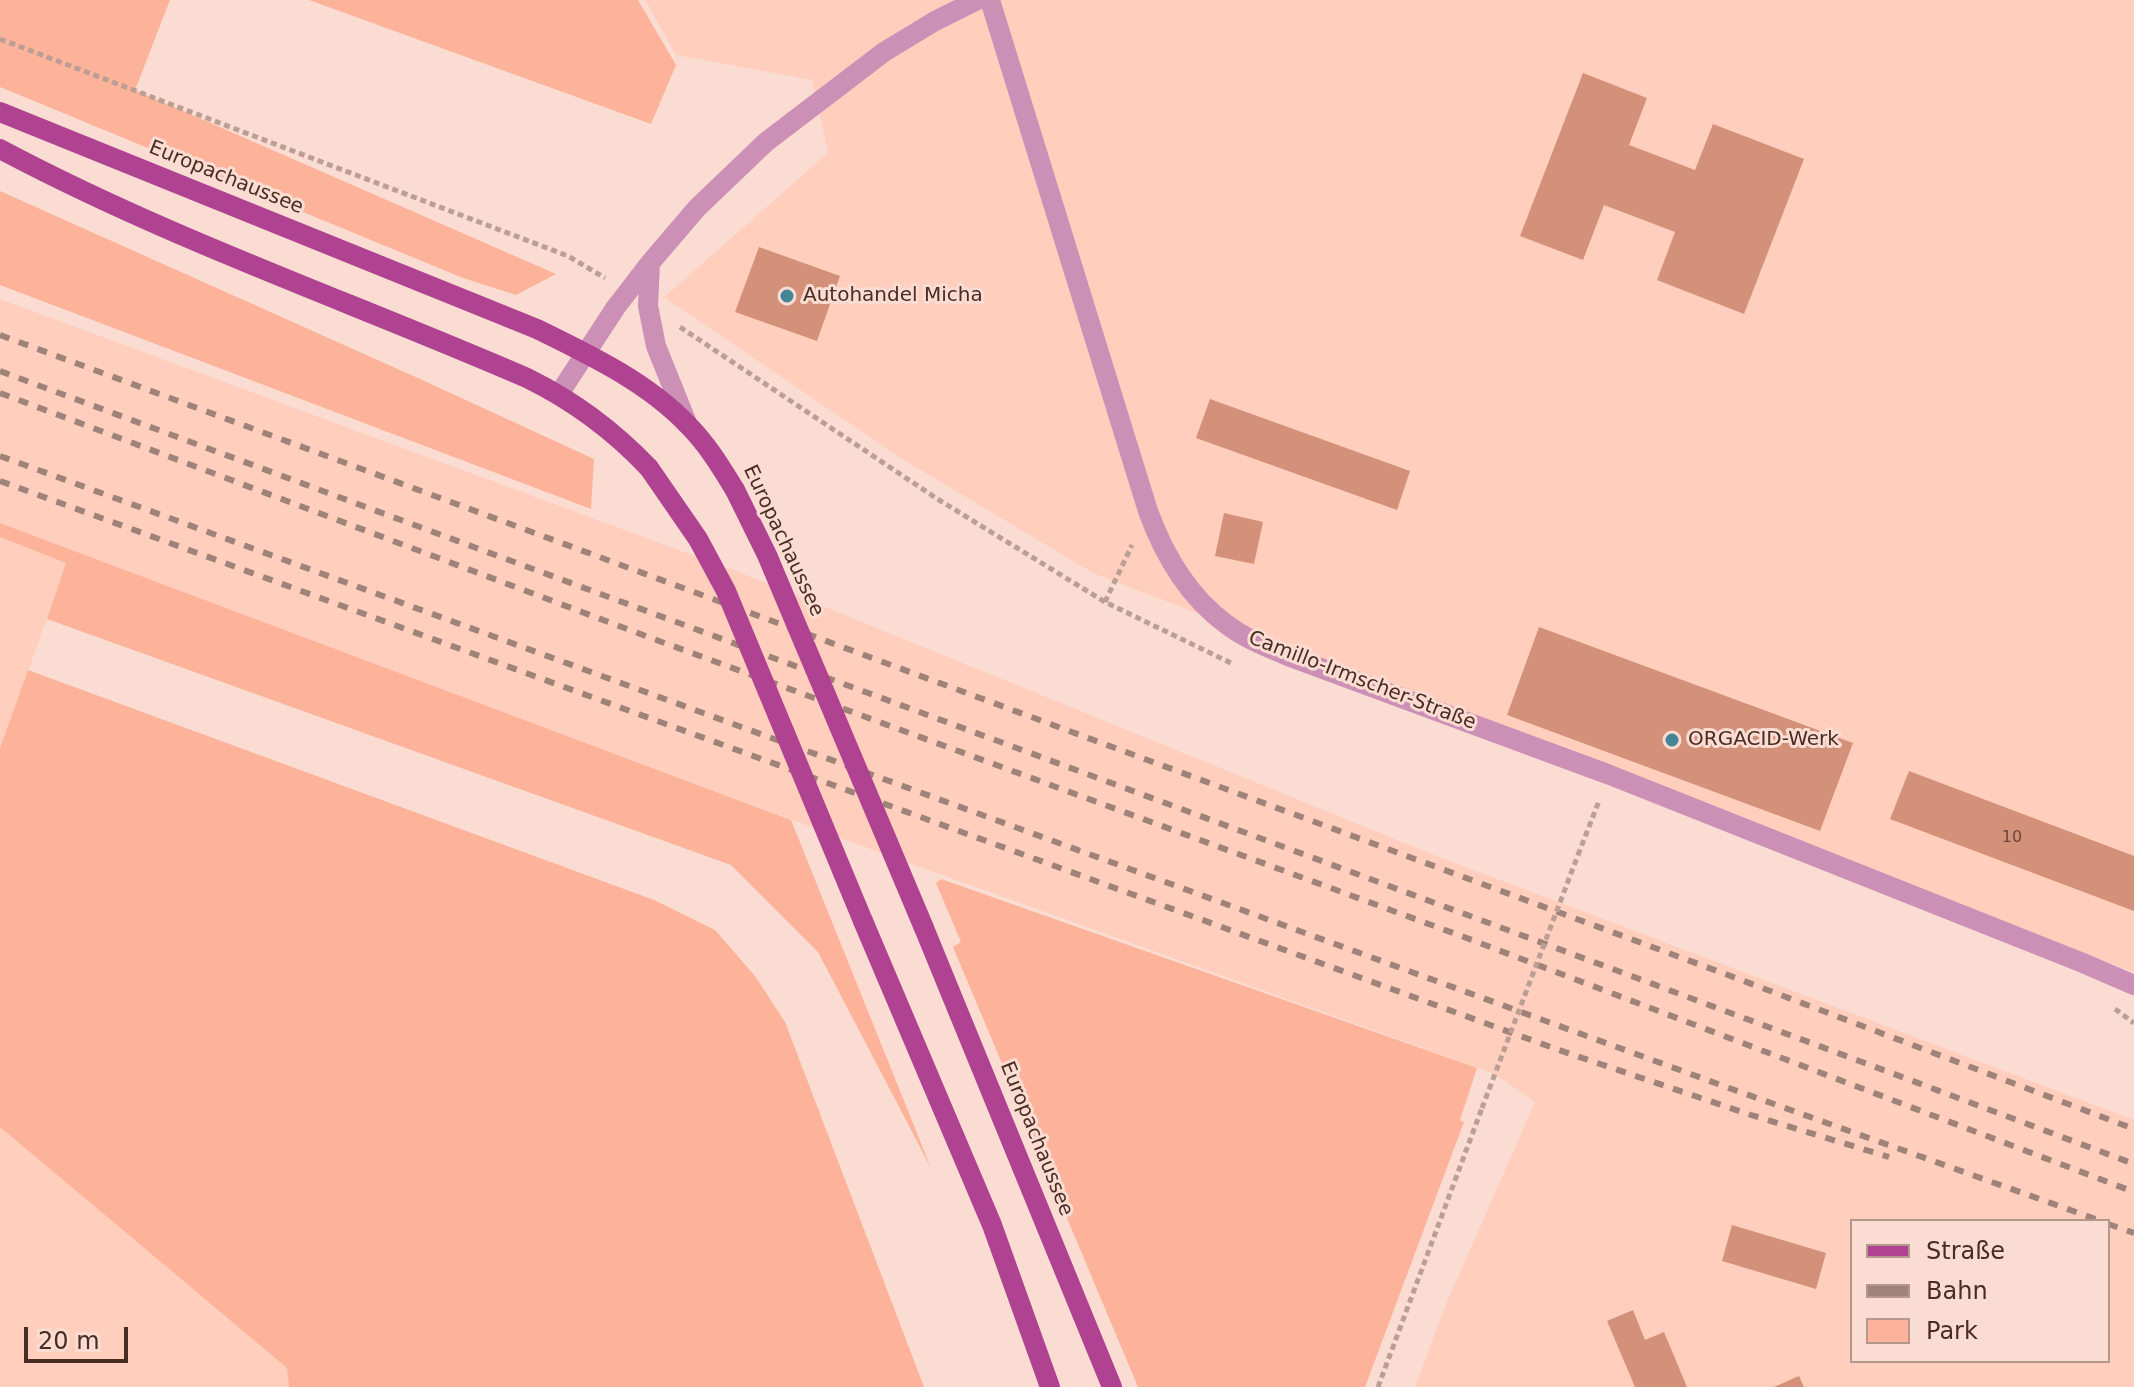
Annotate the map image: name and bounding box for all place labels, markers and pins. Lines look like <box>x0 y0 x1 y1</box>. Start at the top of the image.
place label: Autohandel Micha <box>803 284 983 308</box>
marker: Autohandel Micha <box>778 287 796 305</box>
place label: ORGACID-Werk <box>1688 728 1839 752</box>
marker: ORGACID-Werk <box>1663 731 1681 749</box>

